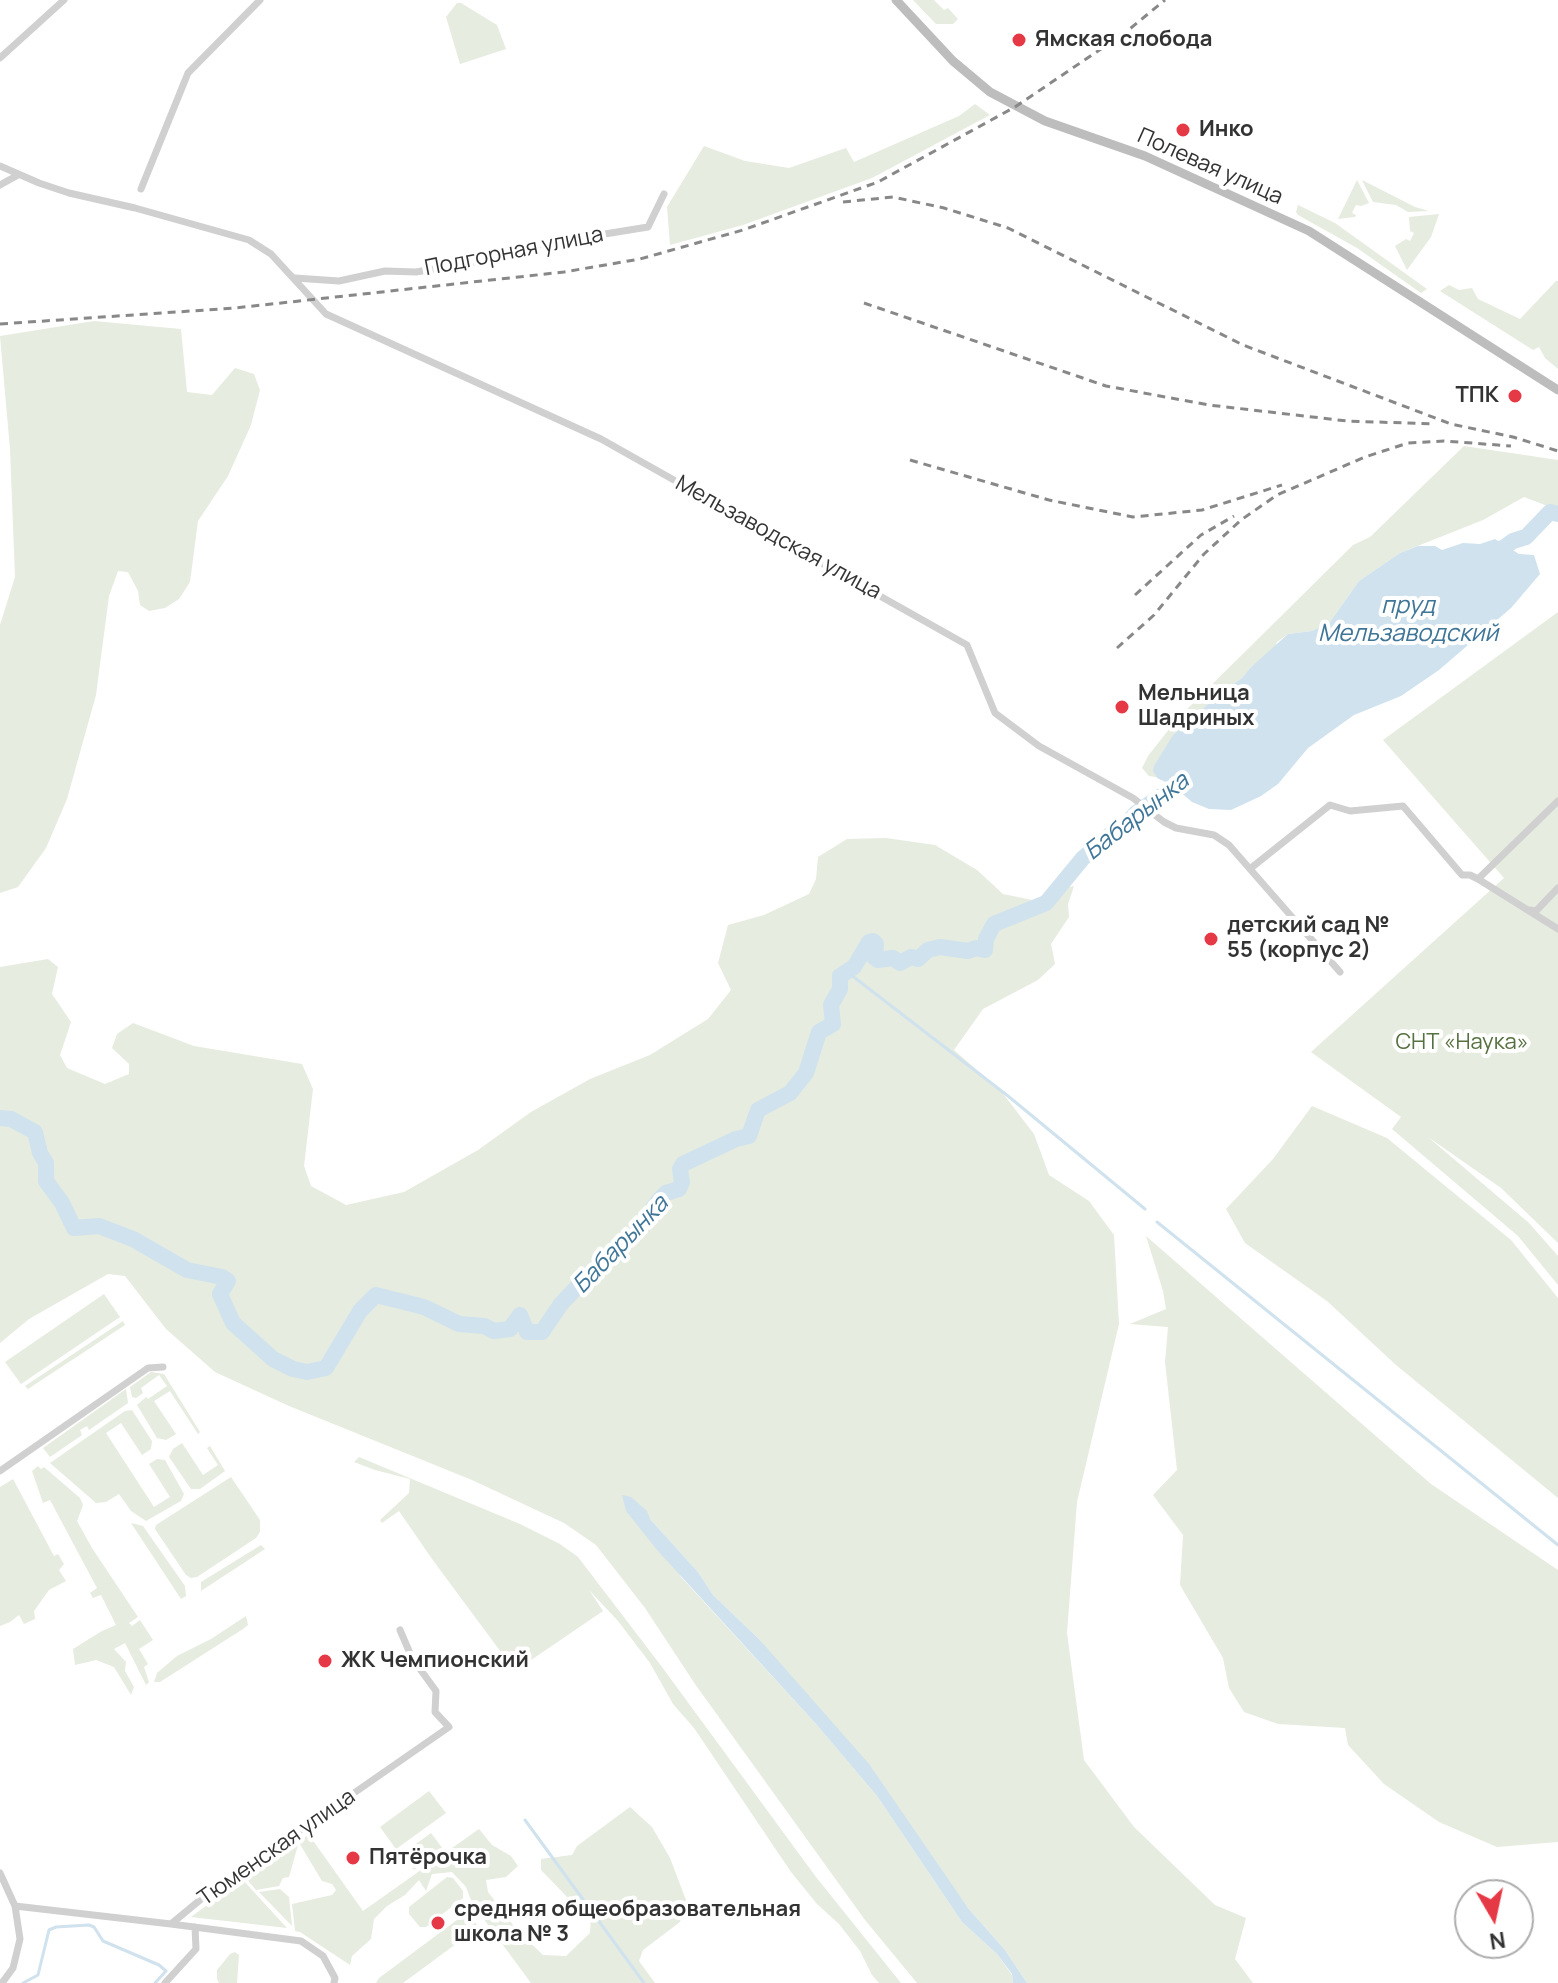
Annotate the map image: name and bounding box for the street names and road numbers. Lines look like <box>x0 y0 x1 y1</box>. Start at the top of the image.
street label: Полевая улица <box>1133 123 1287 211</box>
street label: Подгорная улица <box>422 222 606 282</box>
street label: Мельзаводская улица <box>671 470 885 606</box>
street label: Тюменская улица <box>193 1784 361 1912</box>

